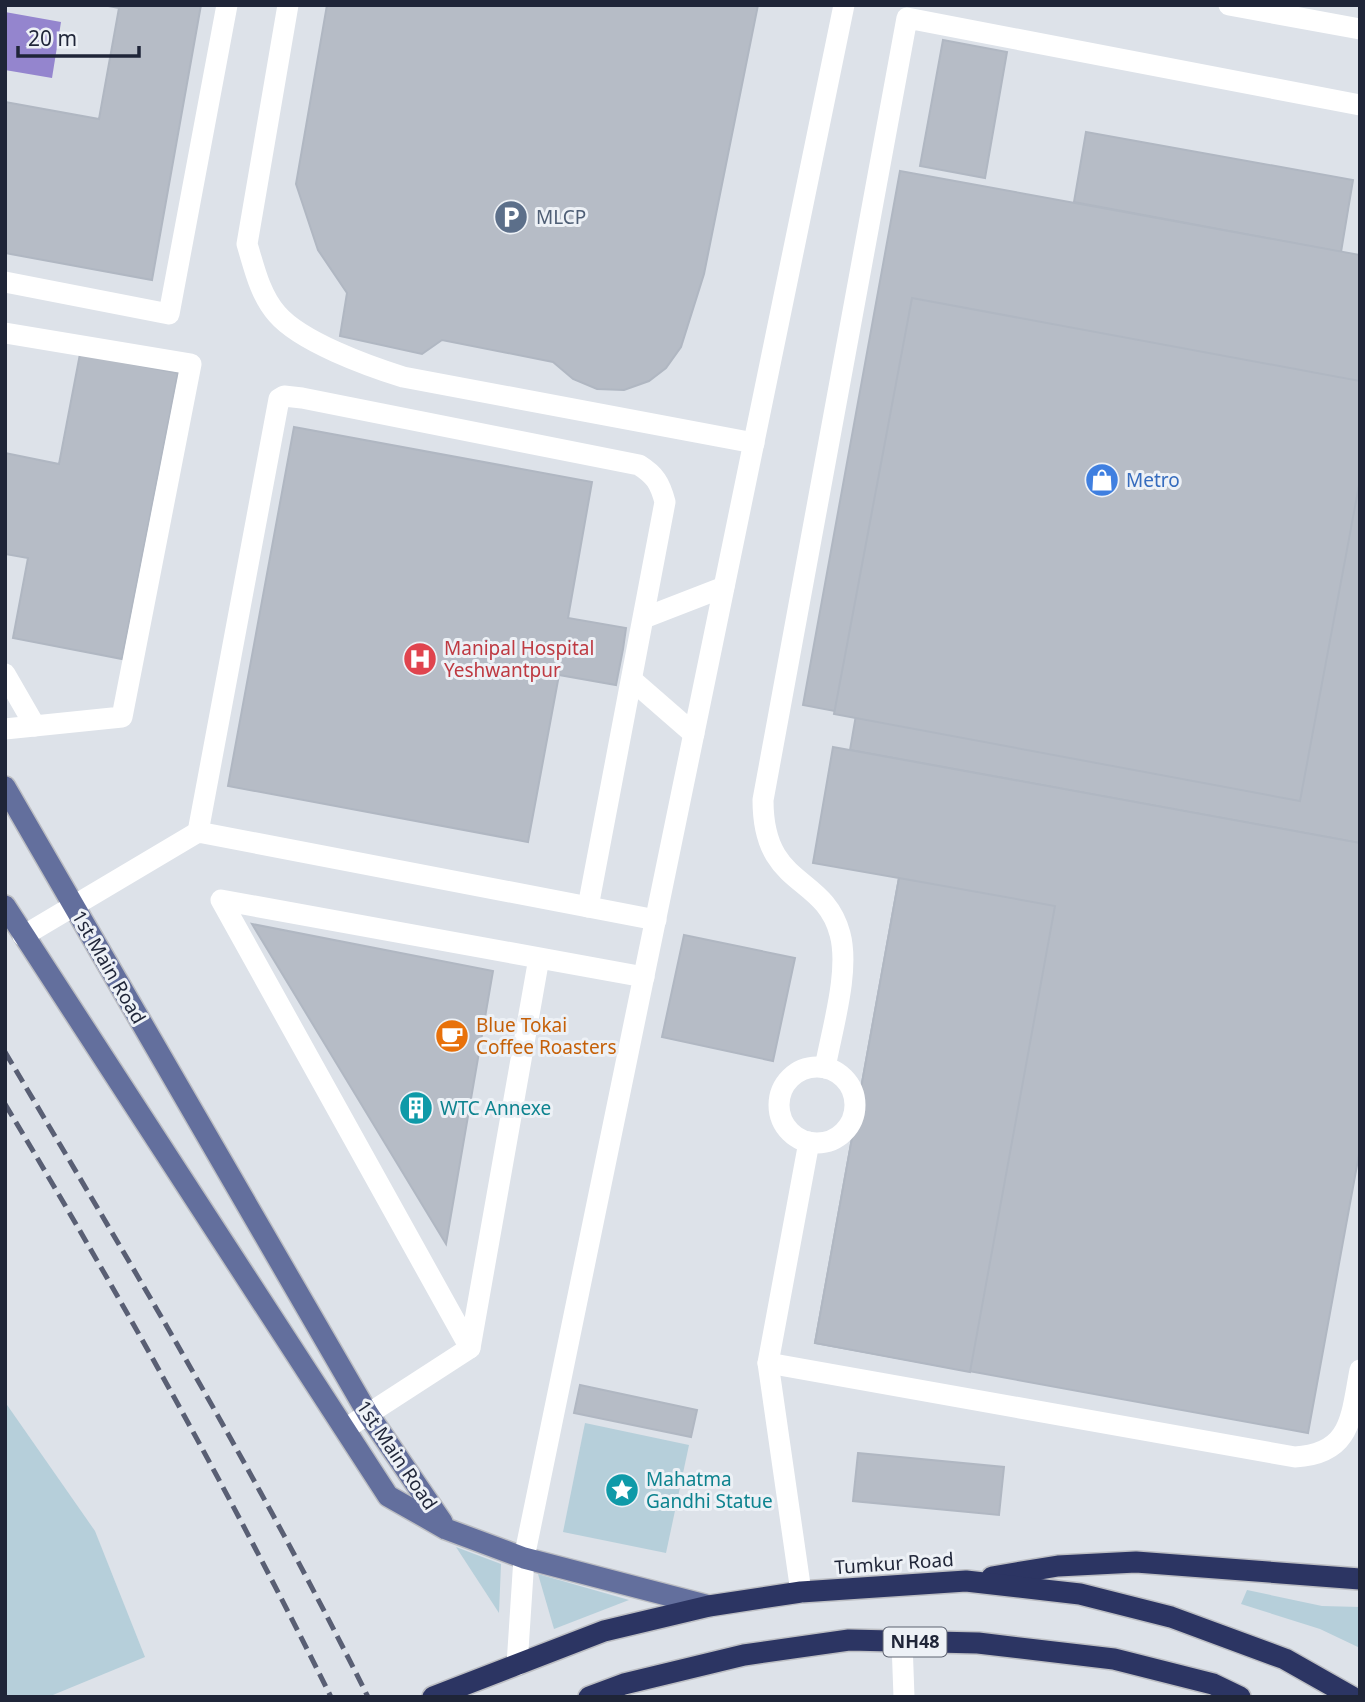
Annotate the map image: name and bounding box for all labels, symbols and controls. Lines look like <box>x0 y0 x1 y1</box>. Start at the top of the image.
scale bar <box>18 14 138 58</box>
text: 20 m <box>28 24 77 52</box>
parking icon: MLCP <box>492 198 530 236</box>
place label: MLCP <box>536 204 586 230</box>
shop icon: Metro <box>1083 461 1121 499</box>
place label: Metro <box>1126 467 1180 493</box>
place label: Manipal Hospital Yeshwantpur <box>444 635 594 683</box>
hospital icon: Manipal Hospital Yeshwantpur <box>401 640 439 678</box>
street label: 1st Main Road <box>66 906 152 1028</box>
place label: Blue Tokai Coffee Roasters <box>476 1012 617 1060</box>
cafe icon: Blue Tokai Coffee Roasters <box>433 1017 471 1055</box>
building icon: WTC Annexe <box>397 1089 435 1127</box>
place label: WTC Annexe <box>440 1095 551 1121</box>
street label: 1st Main Road <box>351 1395 443 1515</box>
place label: Mahatma Gandhi Statue <box>646 1466 773 1514</box>
place icon: Mahatma Gandhi Statue <box>603 1471 641 1509</box>
street label: Tumkur Road <box>834 1546 954 1580</box>
road number: NH48 <box>884 1628 946 1657</box>

